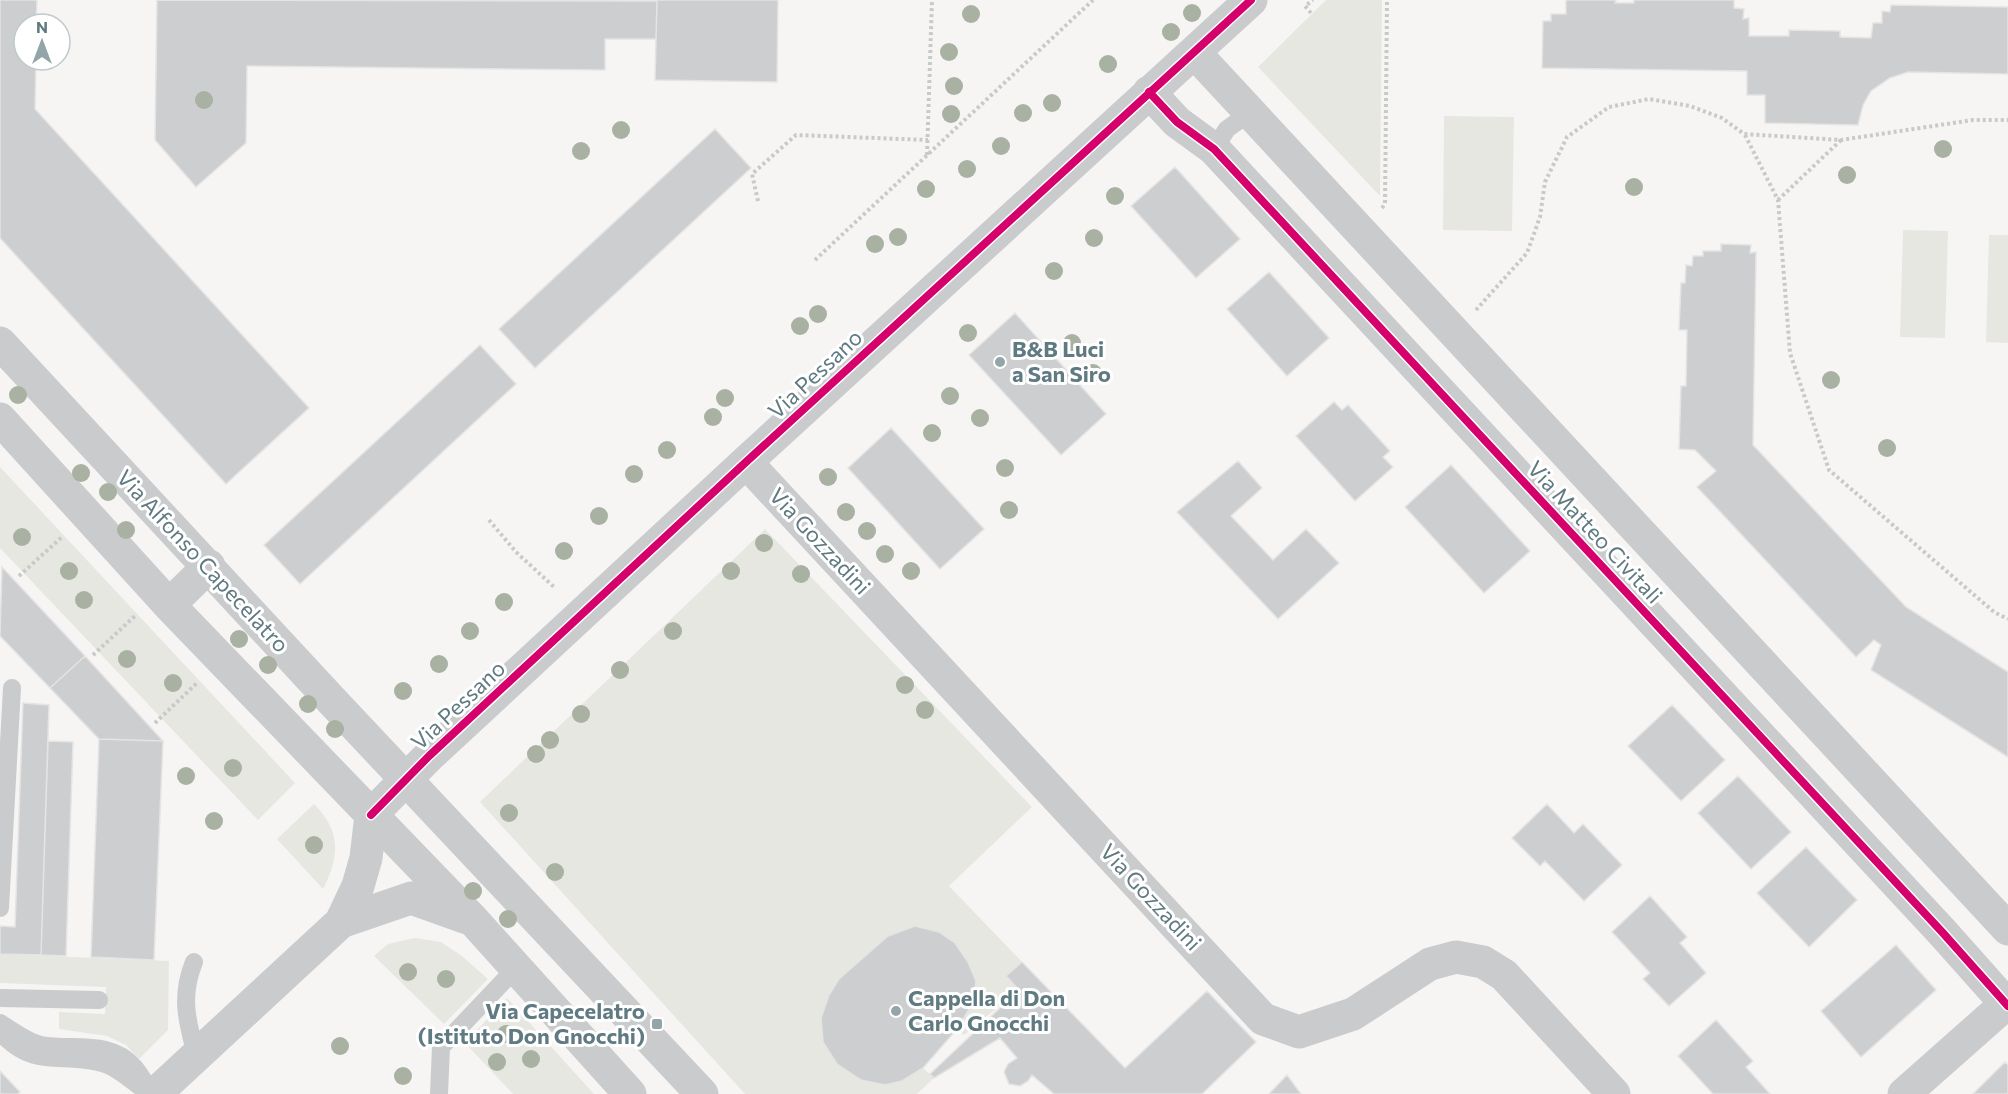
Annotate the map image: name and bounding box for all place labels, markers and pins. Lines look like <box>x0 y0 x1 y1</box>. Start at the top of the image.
place label: B&B Luci a San Siro <box>1012 335 1111 387</box>
marker: B&B Luci a San Siro <box>993 355 1007 369</box>
place label: Cappella di Don Carlo Gnocchi <box>908 984 1065 1036</box>
place label: Via Capecelatro (Istituto Don Gnocchi) <box>418 997 645 1049</box>
marker: Cappella di Don Carlo Gnocchi <box>889 1004 903 1018</box>
marker: Via Capecelatro (Istituto Don Gnocchi) <box>650 1017 664 1031</box>

